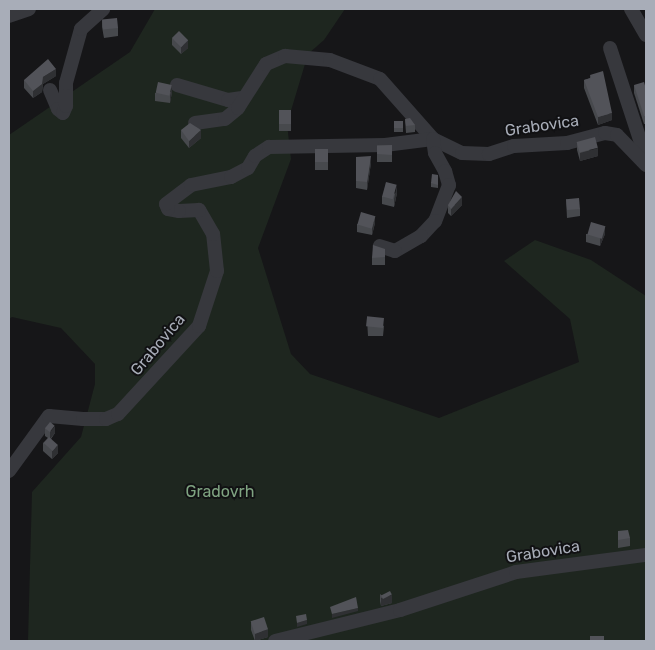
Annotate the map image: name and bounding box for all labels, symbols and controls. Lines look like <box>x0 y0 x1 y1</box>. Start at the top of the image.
street label: Grabovica <box>504 111 580 141</box>
street label: Grabovica <box>127 310 189 380</box>
park label: Gradovrh <box>186 482 254 502</box>
street label: Grabovica <box>505 537 581 567</box>

